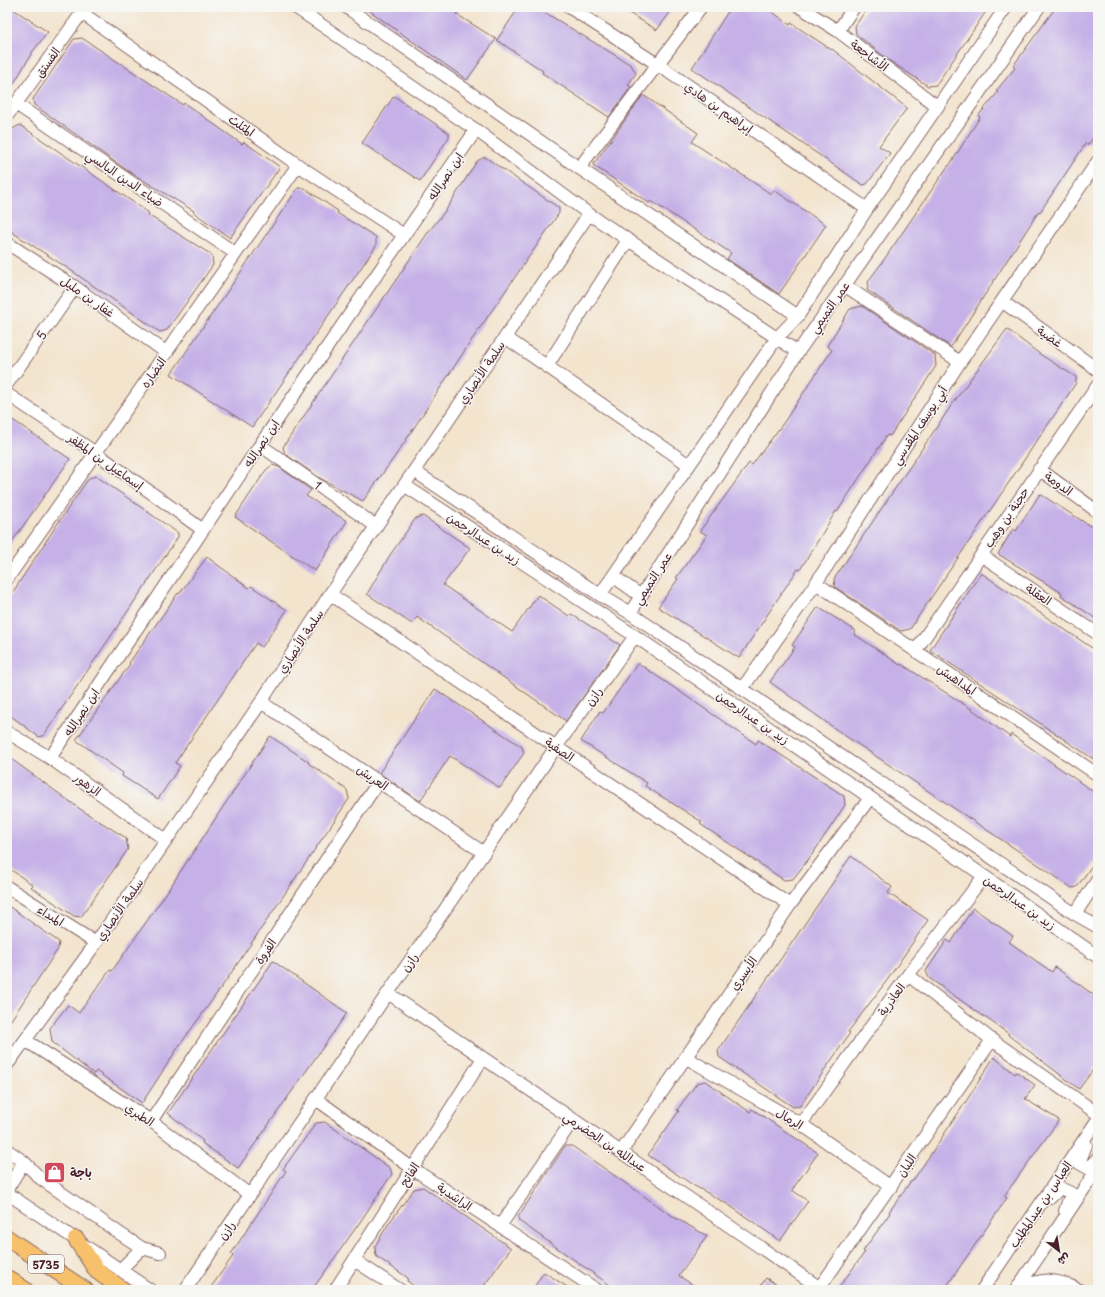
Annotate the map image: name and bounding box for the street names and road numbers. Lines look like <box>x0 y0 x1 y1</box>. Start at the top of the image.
street label: الأشاجعة <box>847 35 893 75</box>
street label: الفستق <box>30 43 64 81</box>
street label: إبراهيم بن هادي <box>681 77 757 138</box>
street label: المثلث <box>225 110 259 141</box>
street label: ضياء الدين البالسي <box>81 145 167 213</box>
street label: ابن نصرالله <box>422 149 468 203</box>
street label: غفار بن مليل <box>58 271 118 321</box>
street label: عمر التميمي <box>805 277 856 338</box>
street label: غضية <box>1034 321 1066 351</box>
street label: 5 <box>31 327 51 343</box>
street label: سلمة الأنصاري <box>453 337 510 408</box>
street label: النضاره <box>136 353 170 391</box>
street label: أبي يوسف المقدسي <box>887 382 954 469</box>
street label: ابن نصرالله <box>238 416 284 470</box>
street label: إسماعيل بن المظفر <box>64 428 148 494</box>
street label: الدومة <box>1041 467 1077 499</box>
street label: 1 <box>311 476 325 494</box>
street label: حجنة بن وهب <box>979 483 1033 551</box>
street label: زيد بن عبدالرحمن <box>444 507 524 569</box>
street label: عمر التميمي <box>628 548 678 610</box>
street label: العقلة <box>1022 579 1056 609</box>
street label: سلمة الأنصاري <box>273 606 328 677</box>
street label: المداهيش <box>934 659 980 699</box>
street label: رازن <box>580 683 606 709</box>
street label: ابن نصرالله <box>58 685 104 739</box>
street label: زيد بن عبدالرحمن <box>713 686 793 748</box>
street label: الصفية <box>542 733 578 765</box>
street label: العريش <box>353 760 393 794</box>
street label: الزهور <box>70 767 105 800</box>
street label: زيد بن عبدالرحمن <box>980 870 1060 934</box>
street label: سلمة الأنصاري <box>91 874 148 945</box>
street label: المبداء <box>34 900 68 930</box>
street label: الفروة <box>250 935 280 967</box>
street label: رازن <box>396 949 422 975</box>
street label: الأيسري <box>725 952 762 994</box>
street label: العاذرية <box>873 979 909 1019</box>
street label: الطبري <box>121 1098 158 1131</box>
street label: الرمال <box>773 1103 807 1133</box>
street label: عبدالله بن الحضرمي <box>558 1107 650 1178</box>
street label: اللبان <box>892 1150 920 1180</box>
street label: العباس بن عبدالمطلب <box>1004 1157 1076 1251</box>
street label: الفاتح <box>394 1158 424 1190</box>
street label: الراشدية <box>434 1178 476 1214</box>
street label: رازن <box>213 1217 239 1243</box>
road number: 5735 <box>28 1255 64 1273</box>

